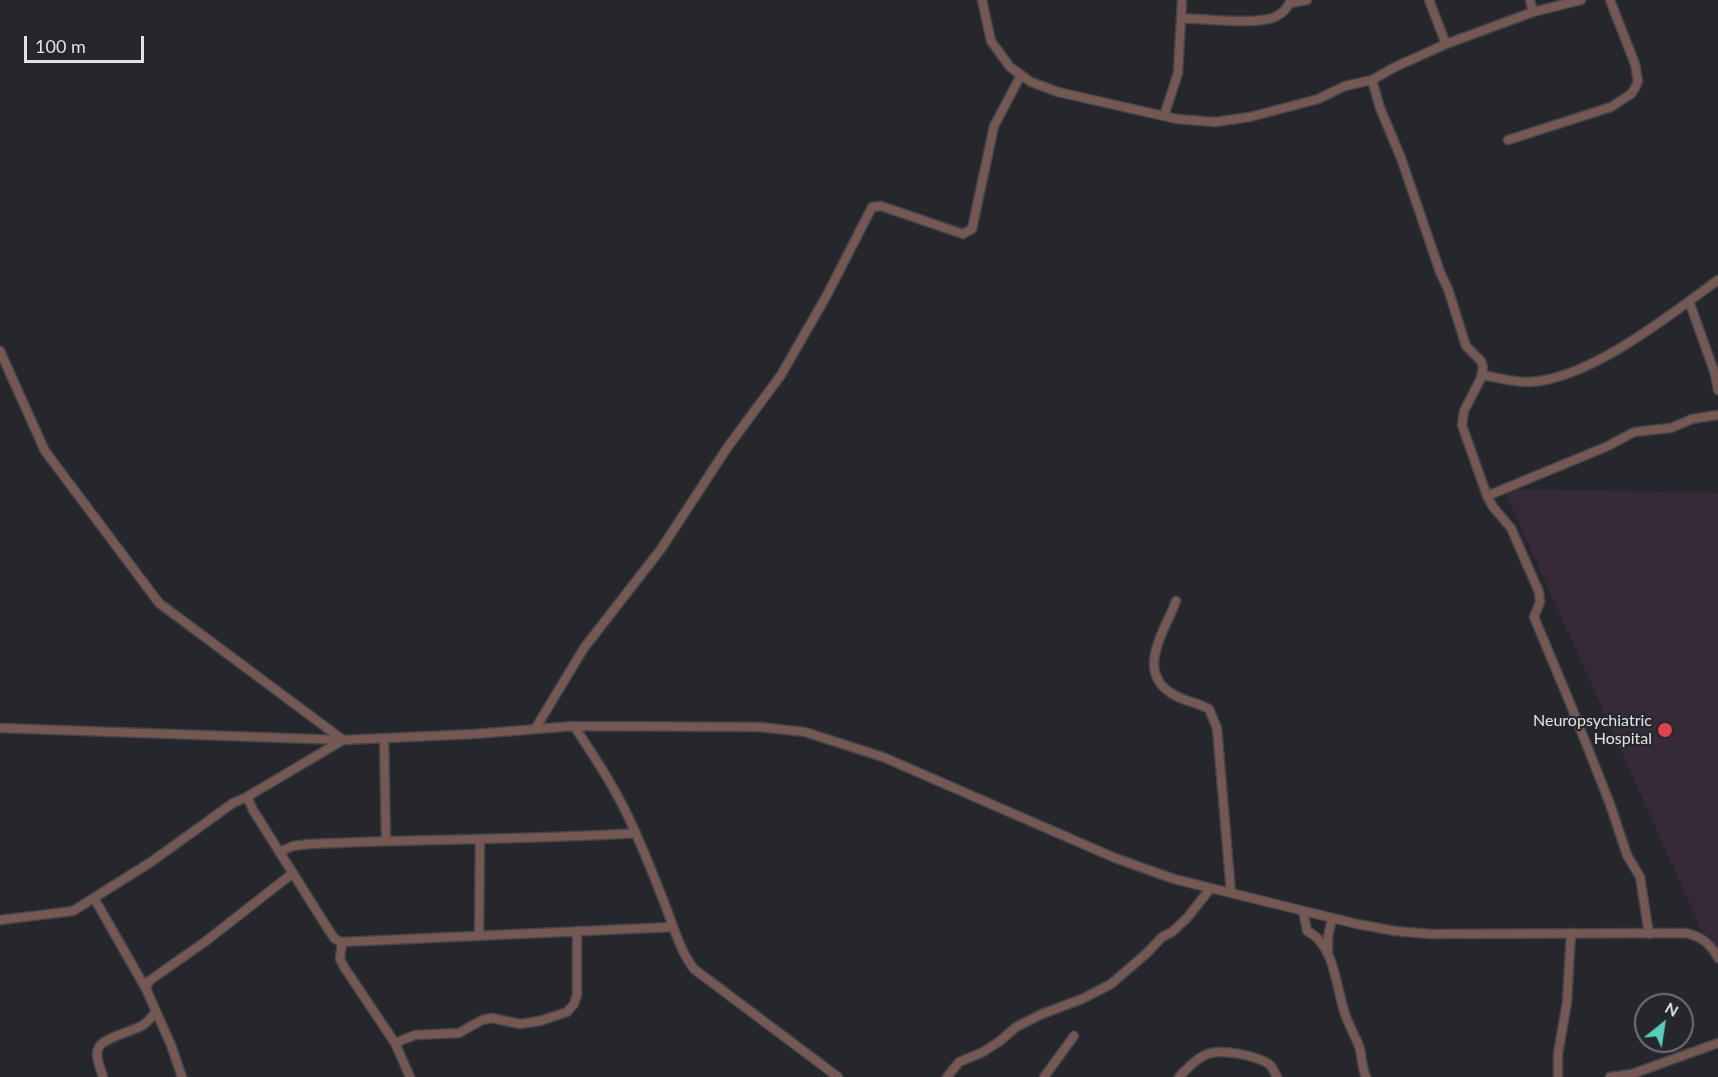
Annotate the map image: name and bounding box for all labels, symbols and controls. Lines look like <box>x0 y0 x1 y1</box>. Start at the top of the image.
scale bar <box>27 24 147 62</box>
text: 100 m <box>35 35 86 57</box>
place label: Neuropsychiatric Hospital <box>1533 711 1652 749</box>
marker: Neuropsychiatric Hospital <box>1656 721 1674 739</box>
north arrow <box>1634 993 1694 1053</box>
text: N <box>1662 997 1682 1020</box>

